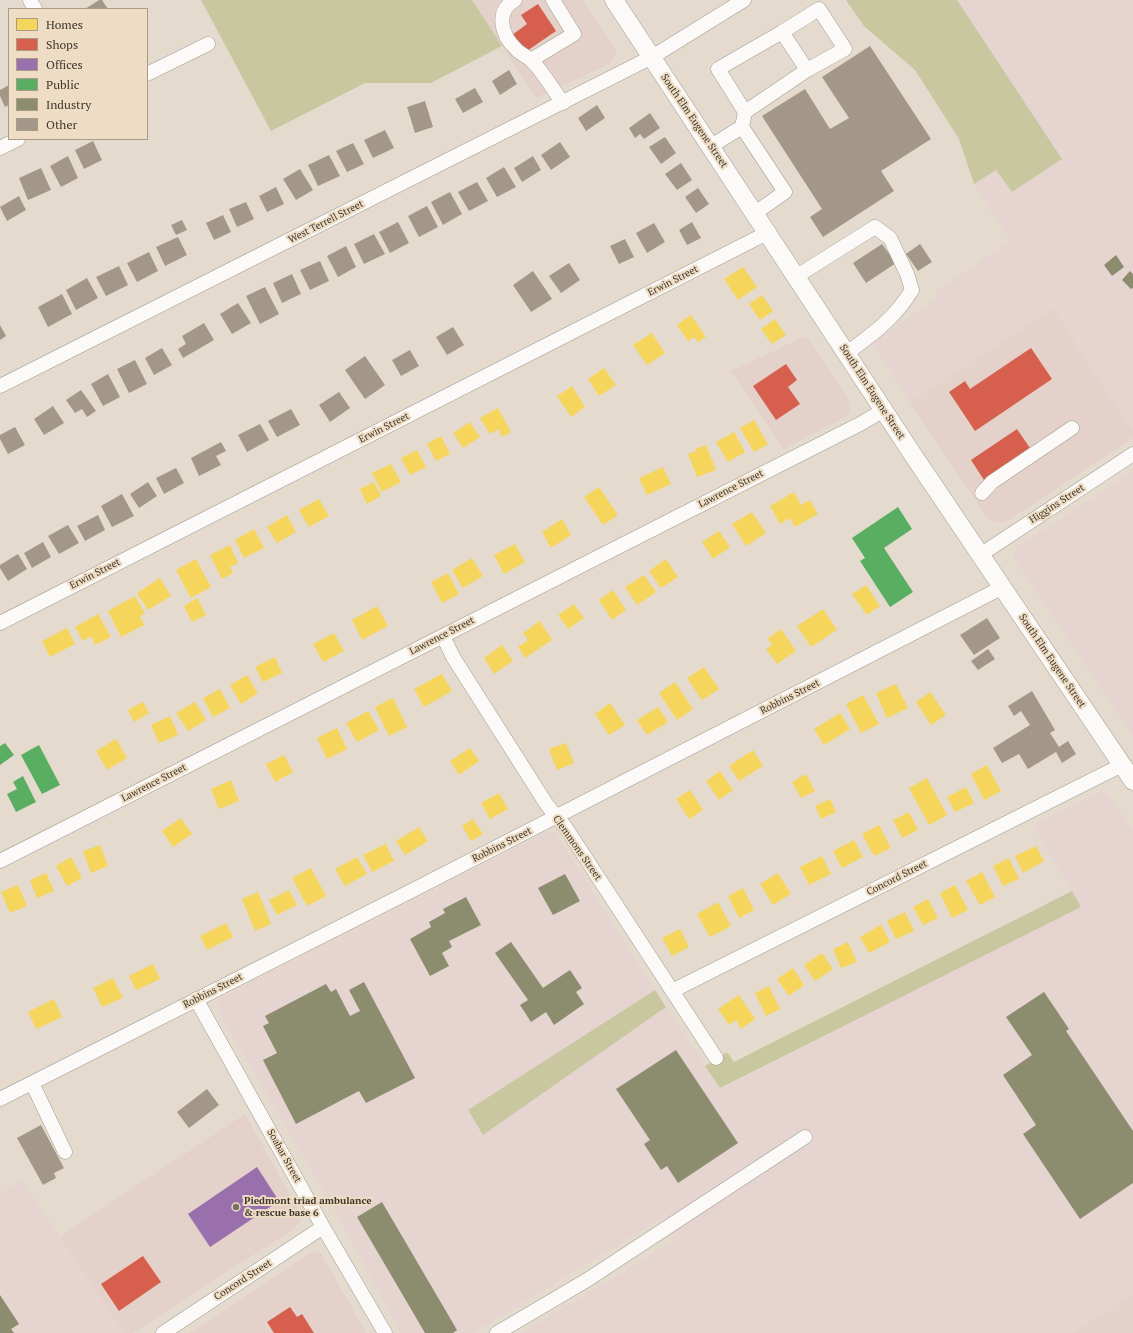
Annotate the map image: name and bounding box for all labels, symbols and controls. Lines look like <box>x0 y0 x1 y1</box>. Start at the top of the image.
legend <box>8 8 148 140</box>
text: Homes <box>46 17 83 32</box>
text: Shops <box>46 37 78 52</box>
text: Offices <box>46 57 83 72</box>
street label: South Elm Eugene Street <box>658 72 730 170</box>
text: Public <box>46 77 79 92</box>
text: Industry <box>46 97 91 112</box>
text: Other <box>46 117 77 132</box>
street label: West Terrell Street <box>286 198 366 246</box>
street label: Erwin Street <box>646 263 700 299</box>
street label: South Elm Eugene Street <box>837 342 907 442</box>
street label: Erwin Street <box>357 410 411 446</box>
street label: Lawrence Street <box>697 467 765 511</box>
street label: Higgins Street <box>1027 482 1087 526</box>
street label: Erwin Street <box>68 556 122 592</box>
street label: South Elm Eugene Street <box>1016 612 1088 710</box>
street label: Lawrence Street <box>408 614 476 658</box>
street label: Robbins Street <box>758 677 822 717</box>
street label: Lawrence Street <box>120 761 188 805</box>
street label: Clemmons Street <box>550 813 604 883</box>
street label: Robbins Street <box>470 825 534 865</box>
street label: Concord Street <box>865 858 929 898</box>
street label: Robbins Street <box>181 971 245 1011</box>
street label: Soabar Street <box>264 1127 304 1185</box>
place label: Piedmont triad ambulance & rescue base 6 <box>244 1195 372 1218</box>
marker: Piedmont triad ambulance & rescue base 6 <box>231 1202 241 1212</box>
street label: Concord Street <box>212 1257 274 1303</box>

